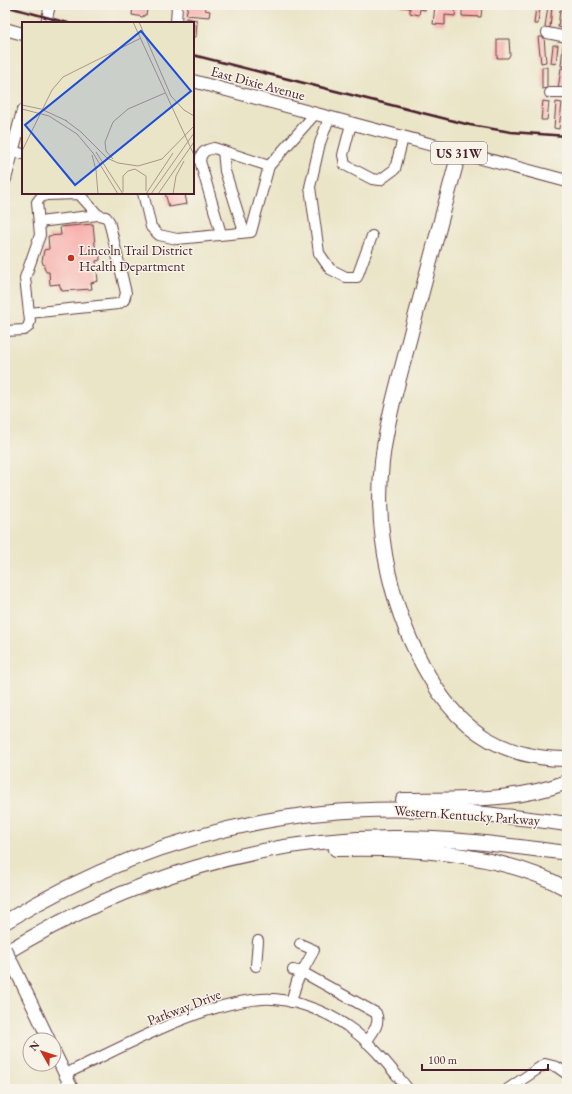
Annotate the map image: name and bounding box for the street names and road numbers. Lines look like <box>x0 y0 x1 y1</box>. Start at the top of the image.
street label: East Dixie Avenue <box>209 62 308 104</box>
road number: US 31W <box>431 142 487 164</box>
street label: Western Kentucky Parkway <box>393 801 541 829</box>
street label: Parkway Drive <box>145 985 224 1029</box>

